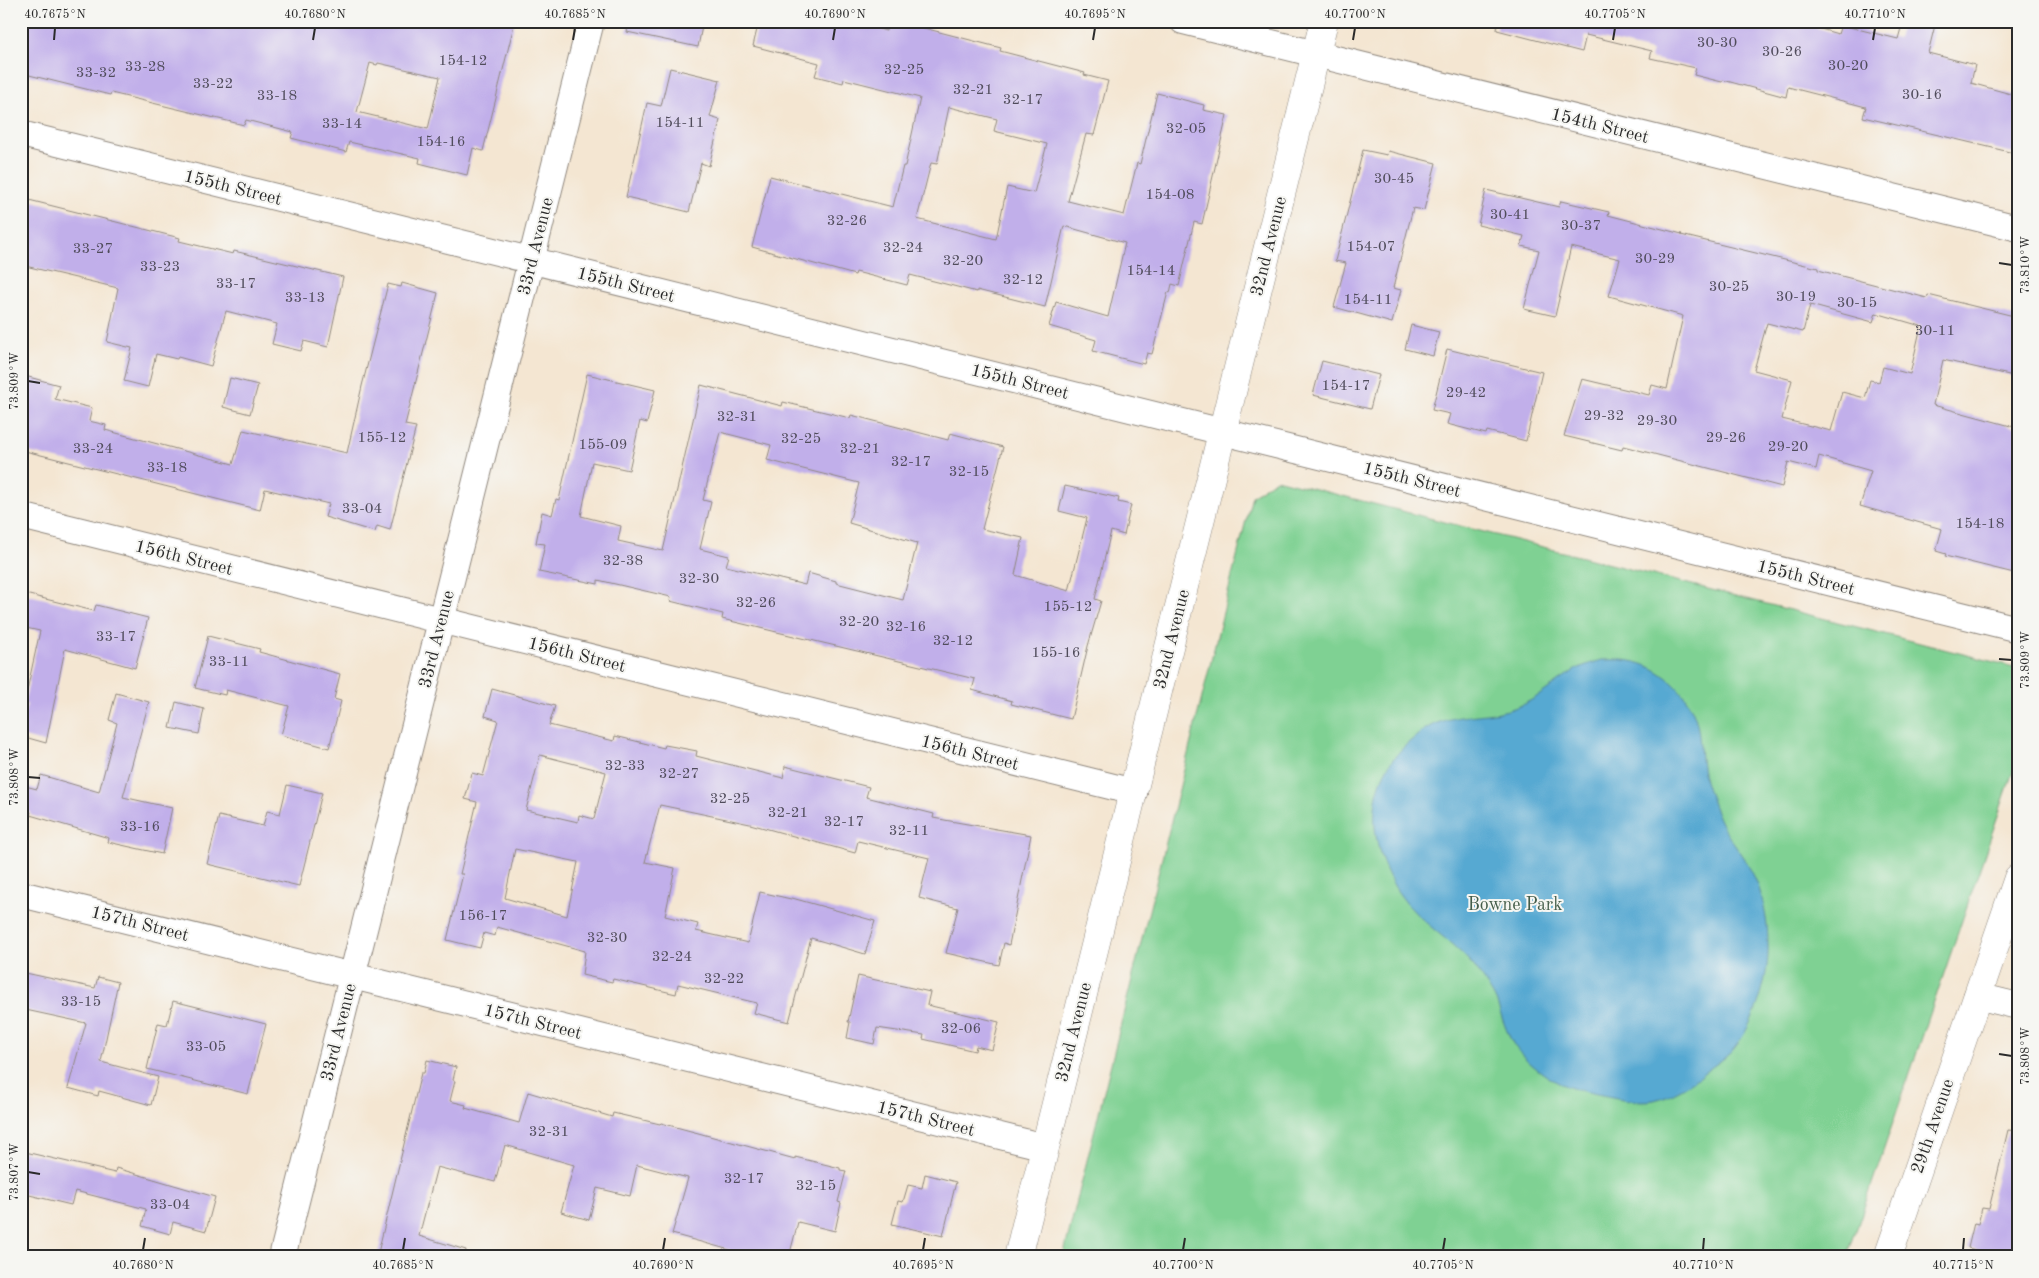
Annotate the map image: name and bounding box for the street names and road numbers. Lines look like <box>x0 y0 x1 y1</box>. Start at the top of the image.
street label: 154th Street <box>1549 105 1651 147</box>
street label: 155th Street <box>182 167 284 209</box>
street label: 32nd Avenue <box>1248 194 1290 298</box>
street label: 33rd Avenue <box>515 196 557 297</box>
street label: 155th Street <box>575 264 677 306</box>
street label: 155th Street <box>969 361 1071 403</box>
street label: 155th Street <box>1361 459 1463 501</box>
street label: 156th Street <box>133 537 235 579</box>
street label: 155th Street <box>1755 557 1857 599</box>
street label: 32nd Avenue <box>1151 587 1193 691</box>
street label: 33rd Avenue <box>416 589 458 690</box>
street label: 156th Street <box>526 634 628 676</box>
street label: 156th Street <box>919 732 1021 774</box>
street label: 157th Street <box>89 903 191 945</box>
street label: 32nd Avenue <box>1053 980 1095 1084</box>
street label: 33rd Avenue <box>318 982 360 1083</box>
street label: 157th Street <box>482 1001 584 1043</box>
street label: 29th Avenue <box>1908 1077 1958 1176</box>
street label: 157th Street <box>875 1098 977 1140</box>

